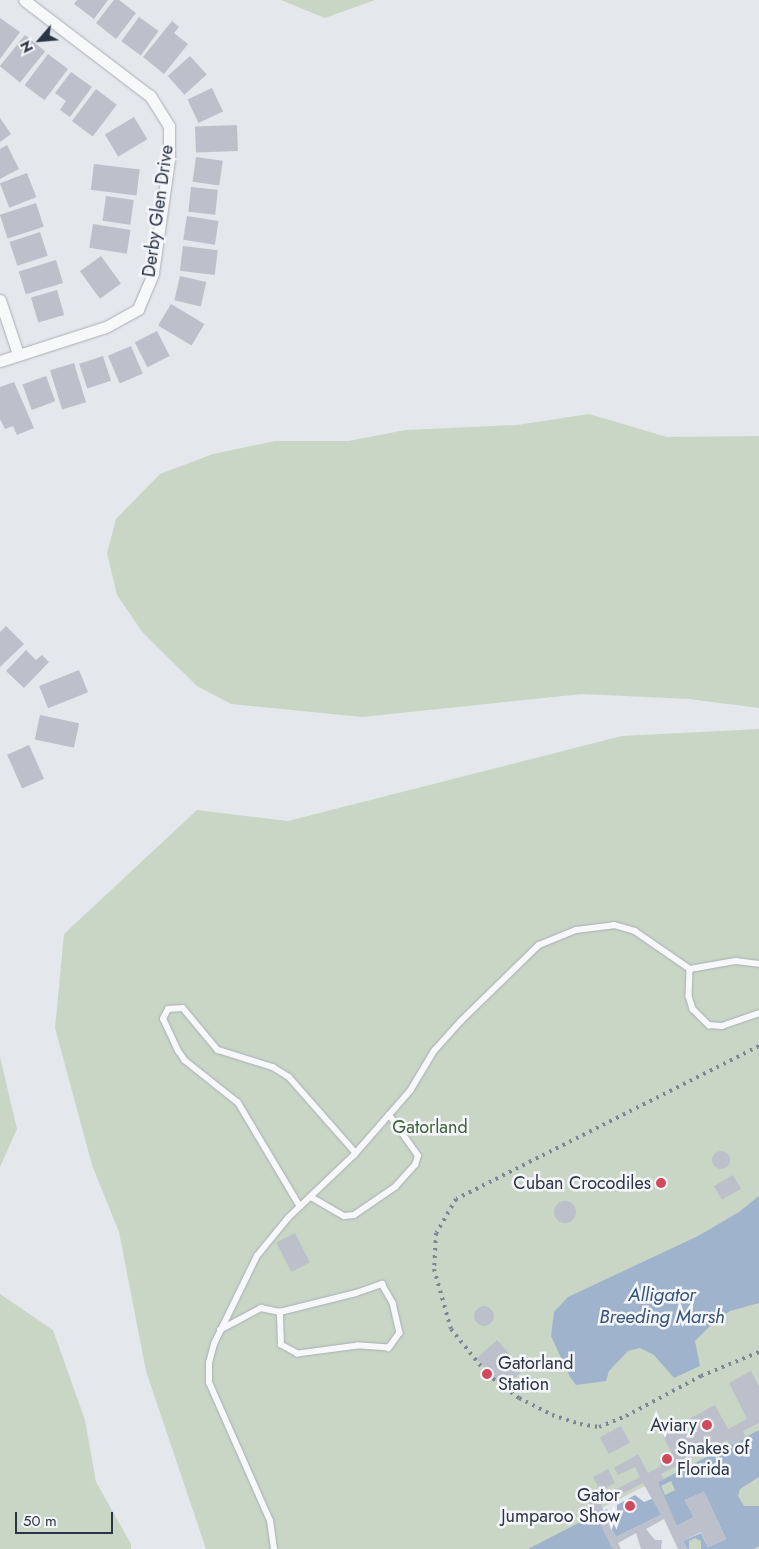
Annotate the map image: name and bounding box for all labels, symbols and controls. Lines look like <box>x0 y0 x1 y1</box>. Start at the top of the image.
north arrow <box>15 15 65 65</box>
text: N <box>15 37 38 56</box>
street label: Derby Glen Drive <box>138 144 178 278</box>
park label: Gatorland <box>392 1116 468 1138</box>
place label: Cuban Crocodiles <box>513 1172 651 1194</box>
marker: Cuban Crocodiles <box>655 1177 667 1189</box>
water label: Alligator Breeding Marsh <box>599 1284 725 1328</box>
place label: Gatorland Station <box>498 1353 573 1396</box>
marker: Gatorland Station <box>480 1367 494 1381</box>
place label: Aviary <box>650 1414 697 1436</box>
marker: Aviary <box>701 1419 713 1431</box>
place label: Snakes of Florida <box>677 1438 750 1480</box>
marker: Snakes of Florida <box>661 1453 673 1465</box>
place label: Gator Jumparoo Show <box>501 1485 620 1528</box>
marker: Gator Jumparoo Show <box>624 1500 636 1512</box>
scale bar <box>18 1502 115 1534</box>
text: 50 m <box>23 1510 57 1532</box>

